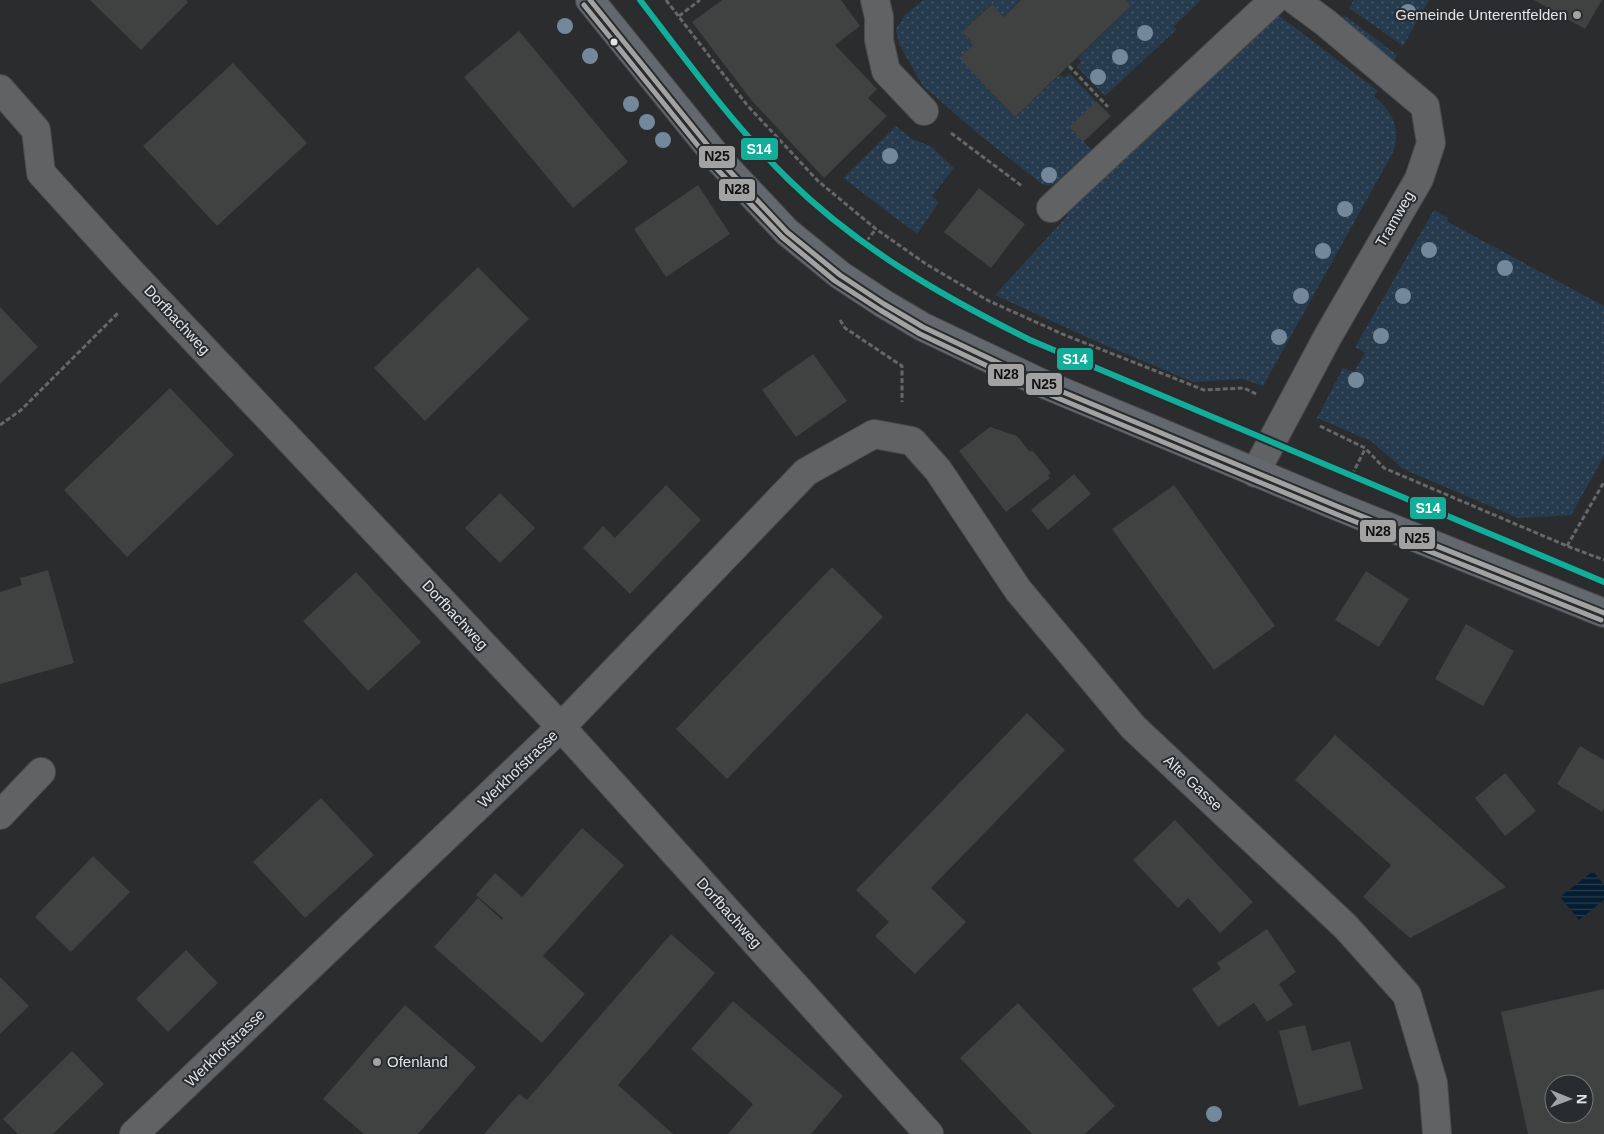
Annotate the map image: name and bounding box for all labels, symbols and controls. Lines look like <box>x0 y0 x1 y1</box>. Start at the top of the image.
place label: Gemeinde Unterentfelden <box>1395 6 1567 23</box>
marker: Gemeinde Unterentfelden <box>1571 9 1583 21</box>
unlabelled marker <box>609 37 619 47</box>
line badge: S14 <box>740 137 779 161</box>
text: S14 <box>747 141 772 157</box>
line badge: N25 <box>698 145 736 169</box>
text: N25 <box>704 148 730 164</box>
line badge: N28 <box>718 178 756 202</box>
text: N28 <box>724 181 750 197</box>
street label: Tramweg <box>1372 188 1417 250</box>
street label: Dorfbachweg <box>141 282 214 358</box>
line badge: S14 <box>1056 347 1094 371</box>
text: S14 <box>1063 351 1088 367</box>
line badge: N28 <box>987 363 1025 387</box>
text: N28 <box>993 366 1019 382</box>
line badge: N25 <box>1025 372 1063 396</box>
text: N25 <box>1031 376 1057 392</box>
line badge: S14 <box>1409 496 1447 520</box>
text: S14 <box>1416 500 1441 516</box>
line badge: N28 <box>1359 519 1397 543</box>
text: N28 <box>1365 523 1391 539</box>
line badge: N25 <box>1398 526 1436 550</box>
text: N25 <box>1404 530 1430 546</box>
street label: Dorfbachweg <box>419 577 492 653</box>
street label: Werkhofstrasse <box>474 726 561 811</box>
street label: Alte Gasse <box>1161 751 1226 814</box>
street label: Dorfbachweg <box>693 874 765 951</box>
street label: Werkhofstrasse <box>181 1005 268 1090</box>
place label: Ofenland <box>387 1053 448 1070</box>
marker: Ofenland <box>371 1056 383 1068</box>
north arrow <box>1544 1074 1594 1124</box>
text: N <box>1574 1094 1590 1104</box>

